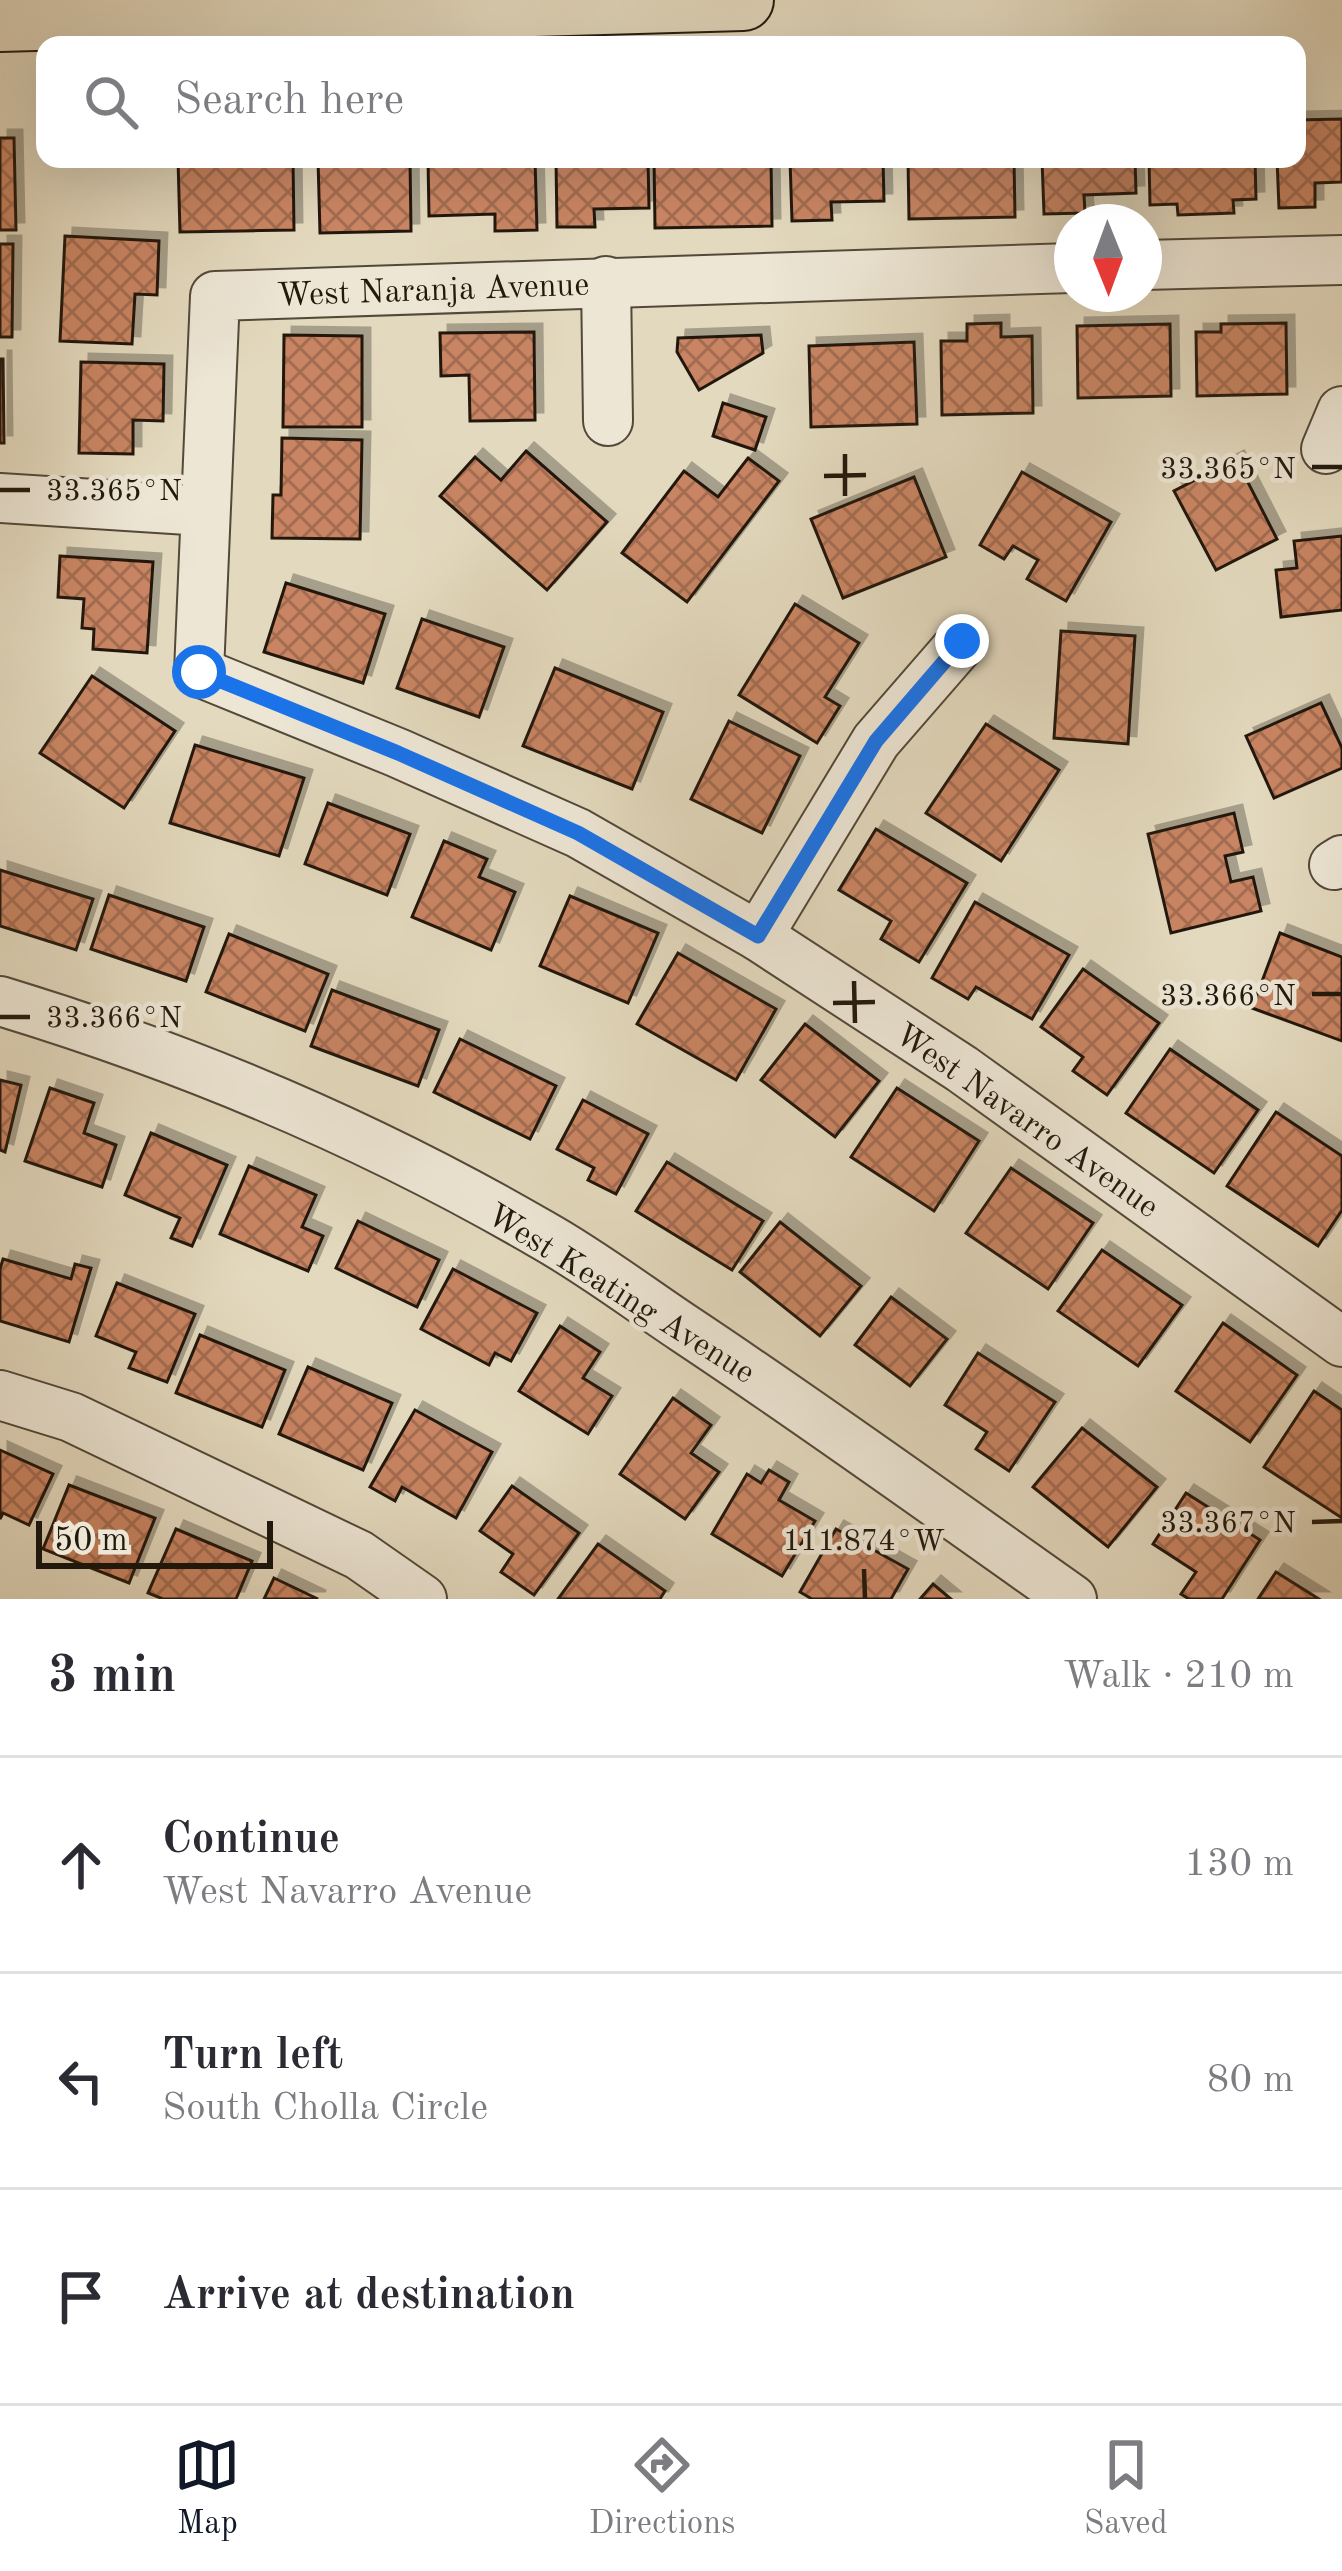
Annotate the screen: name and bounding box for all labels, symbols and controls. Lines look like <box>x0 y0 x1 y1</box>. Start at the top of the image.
search box <box>36 36 1306 168</box>
icon: search <box>78 69 144 135</box>
text: Search here <box>174 79 404 124</box>
north arrow <box>1054 204 1162 312</box>
street label: West Naranja Avenue <box>276 270 590 313</box>
text: 33.365°N <box>1160 455 1296 485</box>
text: 33.365°N <box>46 477 182 507</box>
route end <box>935 614 989 668</box>
route start <box>172 645 226 699</box>
text: 33.366°N <box>1160 982 1296 1012</box>
text: 33.366°N <box>46 1004 182 1034</box>
street label: West Navarro Avenue <box>888 1019 1164 1225</box>
street label: West Keating Avenue <box>480 1199 760 1391</box>
text: 33.367°N <box>1160 1509 1296 1539</box>
scale bar <box>36 1515 273 1568</box>
text: 50 m <box>54 1525 128 1558</box>
text: 111.874°W <box>783 1527 945 1557</box>
text: 3 min <box>48 1652 176 1703</box>
text: Walk · 210 m <box>1063 1657 1294 1696</box>
text: Continue <box>162 1818 340 1863</box>
icon: ahead <box>48 1832 114 1898</box>
text: 130 m <box>1184 1845 1294 1884</box>
text: West Navarro Avenue <box>162 1873 532 1912</box>
text: Turn left <box>162 2034 343 2079</box>
icon: left <box>48 2048 114 2114</box>
text: 80 m <box>1207 2061 1294 2100</box>
text: South Cholla Circle <box>162 2089 488 2128</box>
icon: arrive <box>48 2264 114 2330</box>
text: Arrive at destination <box>162 2274 575 2319</box>
tab: Map <box>174 2432 240 2545</box>
tab: Directions <box>589 2432 735 2545</box>
tab: Saved <box>1084 2432 1168 2545</box>

